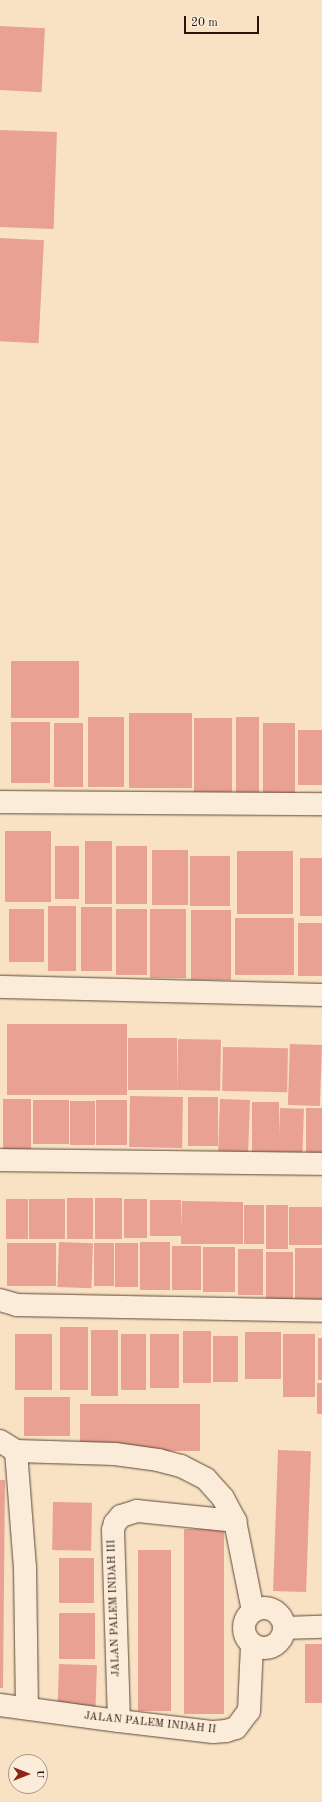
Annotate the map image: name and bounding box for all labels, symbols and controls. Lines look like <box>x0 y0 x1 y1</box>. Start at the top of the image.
scale bar <box>186 8 261 34</box>
text: 20 m <box>191 17 218 29</box>
street label: JALAN PALEM INDAH III <box>106 1539 124 1677</box>
street label: JALAN PALEM INDAH II <box>83 1710 217 1738</box>
north arrow <box>8 1754 48 1794</box>
text: U <box>34 1770 45 1778</box>

